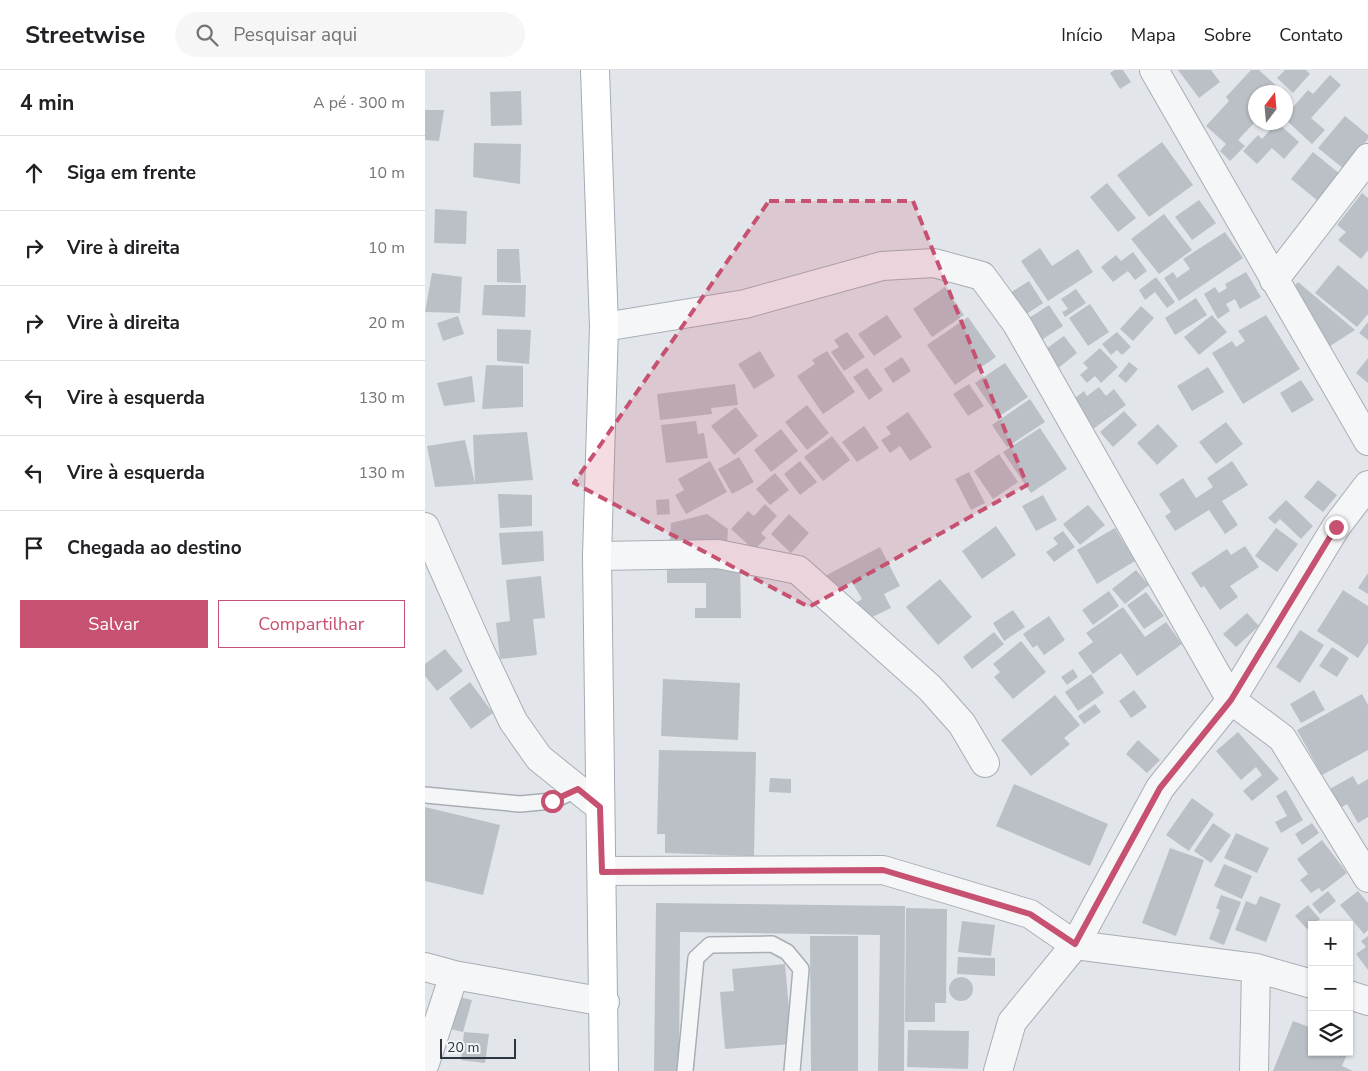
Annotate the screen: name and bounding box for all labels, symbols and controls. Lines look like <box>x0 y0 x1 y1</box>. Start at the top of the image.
search box <box>175 12 525 57</box>
text: Streetwise <box>25 19 145 51</box>
icon: search <box>193 21 221 49</box>
text: Pesquisar aqui <box>233 22 357 48</box>
text: Início <box>1061 23 1103 47</box>
text: Mapa <box>1131 23 1176 47</box>
text: Sobre <box>1204 23 1251 47</box>
text: Contato <box>1279 23 1343 47</box>
north arrow <box>1248 85 1293 130</box>
text: 4 min <box>20 89 74 117</box>
text: A pé · 300 m <box>313 92 405 114</box>
icon: ahead <box>20 159 48 187</box>
text: Siga em frente <box>67 160 196 186</box>
text: 10 m <box>368 162 405 184</box>
icon: right <box>20 234 48 262</box>
text: Vire à direita <box>67 235 180 261</box>
text: 10 m <box>368 237 405 259</box>
icon: right <box>20 309 48 337</box>
text: Vire à direita <box>67 310 180 336</box>
text: 20 m <box>368 312 405 334</box>
icon: left <box>20 384 48 412</box>
text: Vire à esquerda <box>67 385 205 411</box>
text: 130 m <box>358 387 405 409</box>
icon: left <box>20 459 48 487</box>
text: Vire à esquerda <box>67 460 205 486</box>
text: 130 m <box>358 462 405 484</box>
route end <box>1325 516 1348 539</box>
icon: arrive <box>20 534 48 562</box>
text: Chegada ao destino <box>67 535 242 561</box>
button: Salvar <box>20 600 208 648</box>
button: Compartilhar <box>218 600 405 648</box>
route start <box>541 790 564 813</box>
map controls <box>1308 921 1353 1056</box>
button: + <box>1308 921 1353 966</box>
button: − <box>1308 966 1353 1011</box>
button: layers <box>1308 1011 1353 1056</box>
scale bar <box>440 1036 516 1059</box>
text: 20 m <box>447 1038 479 1057</box>

